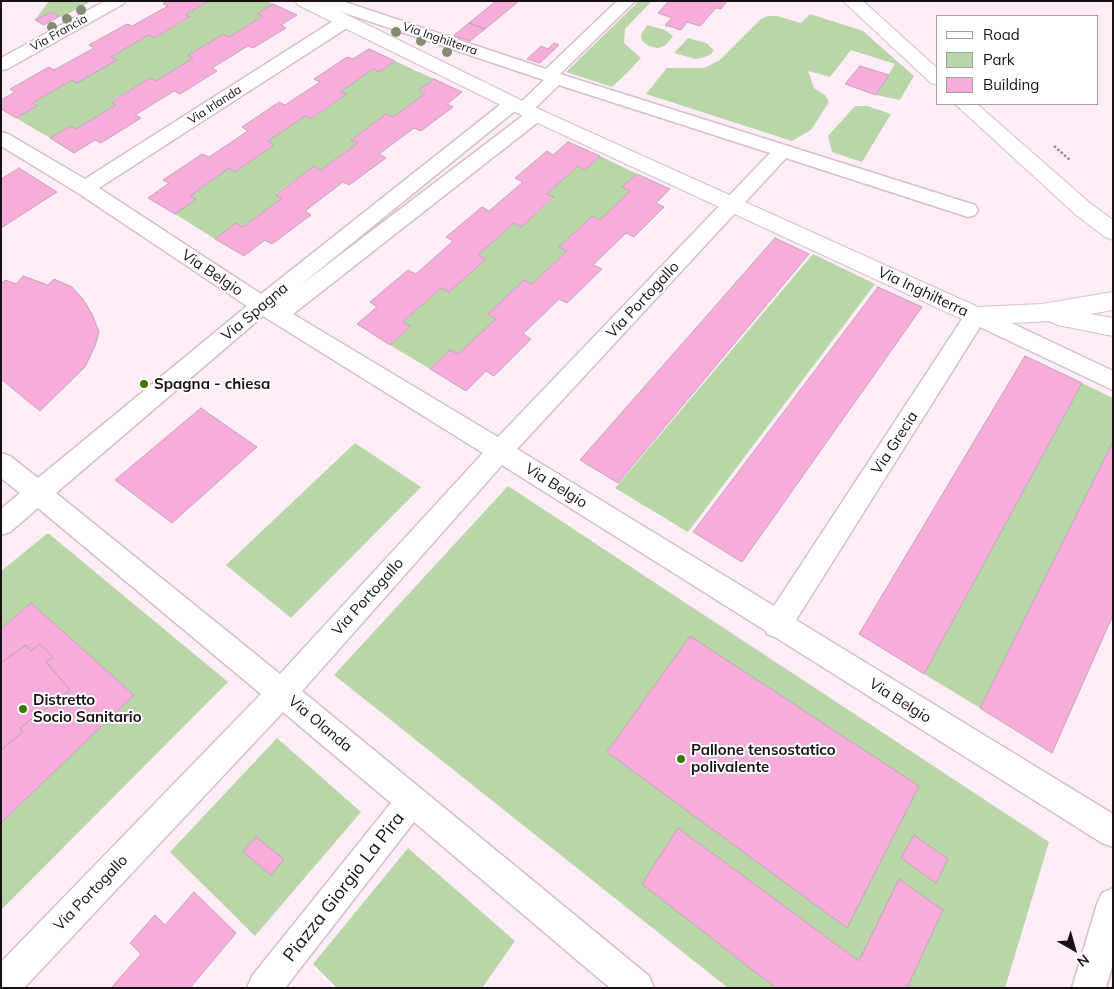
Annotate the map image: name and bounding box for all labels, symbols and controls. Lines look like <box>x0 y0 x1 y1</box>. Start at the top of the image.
street label: Via Francia <box>28 12 90 54</box>
legend <box>936 15 1099 105</box>
street label: Via Inghilterra <box>401 19 479 59</box>
text: Road <box>983 25 1020 44</box>
text: Park <box>983 50 1015 69</box>
text: Building <box>983 75 1039 94</box>
street label: Via Irlanda <box>186 82 244 128</box>
street label: Via Belgio <box>178 246 246 300</box>
street label: Via Portogallo <box>603 258 683 342</box>
street label: Via Inghilterra <box>875 263 971 321</box>
street label: Via Spagna <box>218 279 292 345</box>
place label: Spagna - chiesa <box>154 375 270 393</box>
marker: Spagna - chiesa <box>138 378 150 390</box>
street label: Via Grecia <box>868 408 922 478</box>
street label: Via Belgio <box>522 460 590 512</box>
street label: Via Portogallo <box>328 554 408 640</box>
street label: Via Belgio <box>866 675 934 727</box>
place label: Distretto Socio Sanitario <box>33 691 142 726</box>
street label: Via Olanda <box>284 692 356 756</box>
marker: Distretto Socio Sanitario <box>17 703 29 715</box>
place label: Pallone tensostatico polivalente <box>691 741 836 776</box>
marker: Pallone tensostatico polivalente <box>675 753 687 765</box>
street label: Piazza Giorgio La Pira <box>279 808 409 966</box>
street label: Via Portogallo <box>50 851 132 935</box>
north arrow <box>1049 924 1099 974</box>
text: N <box>1074 950 1093 971</box>

